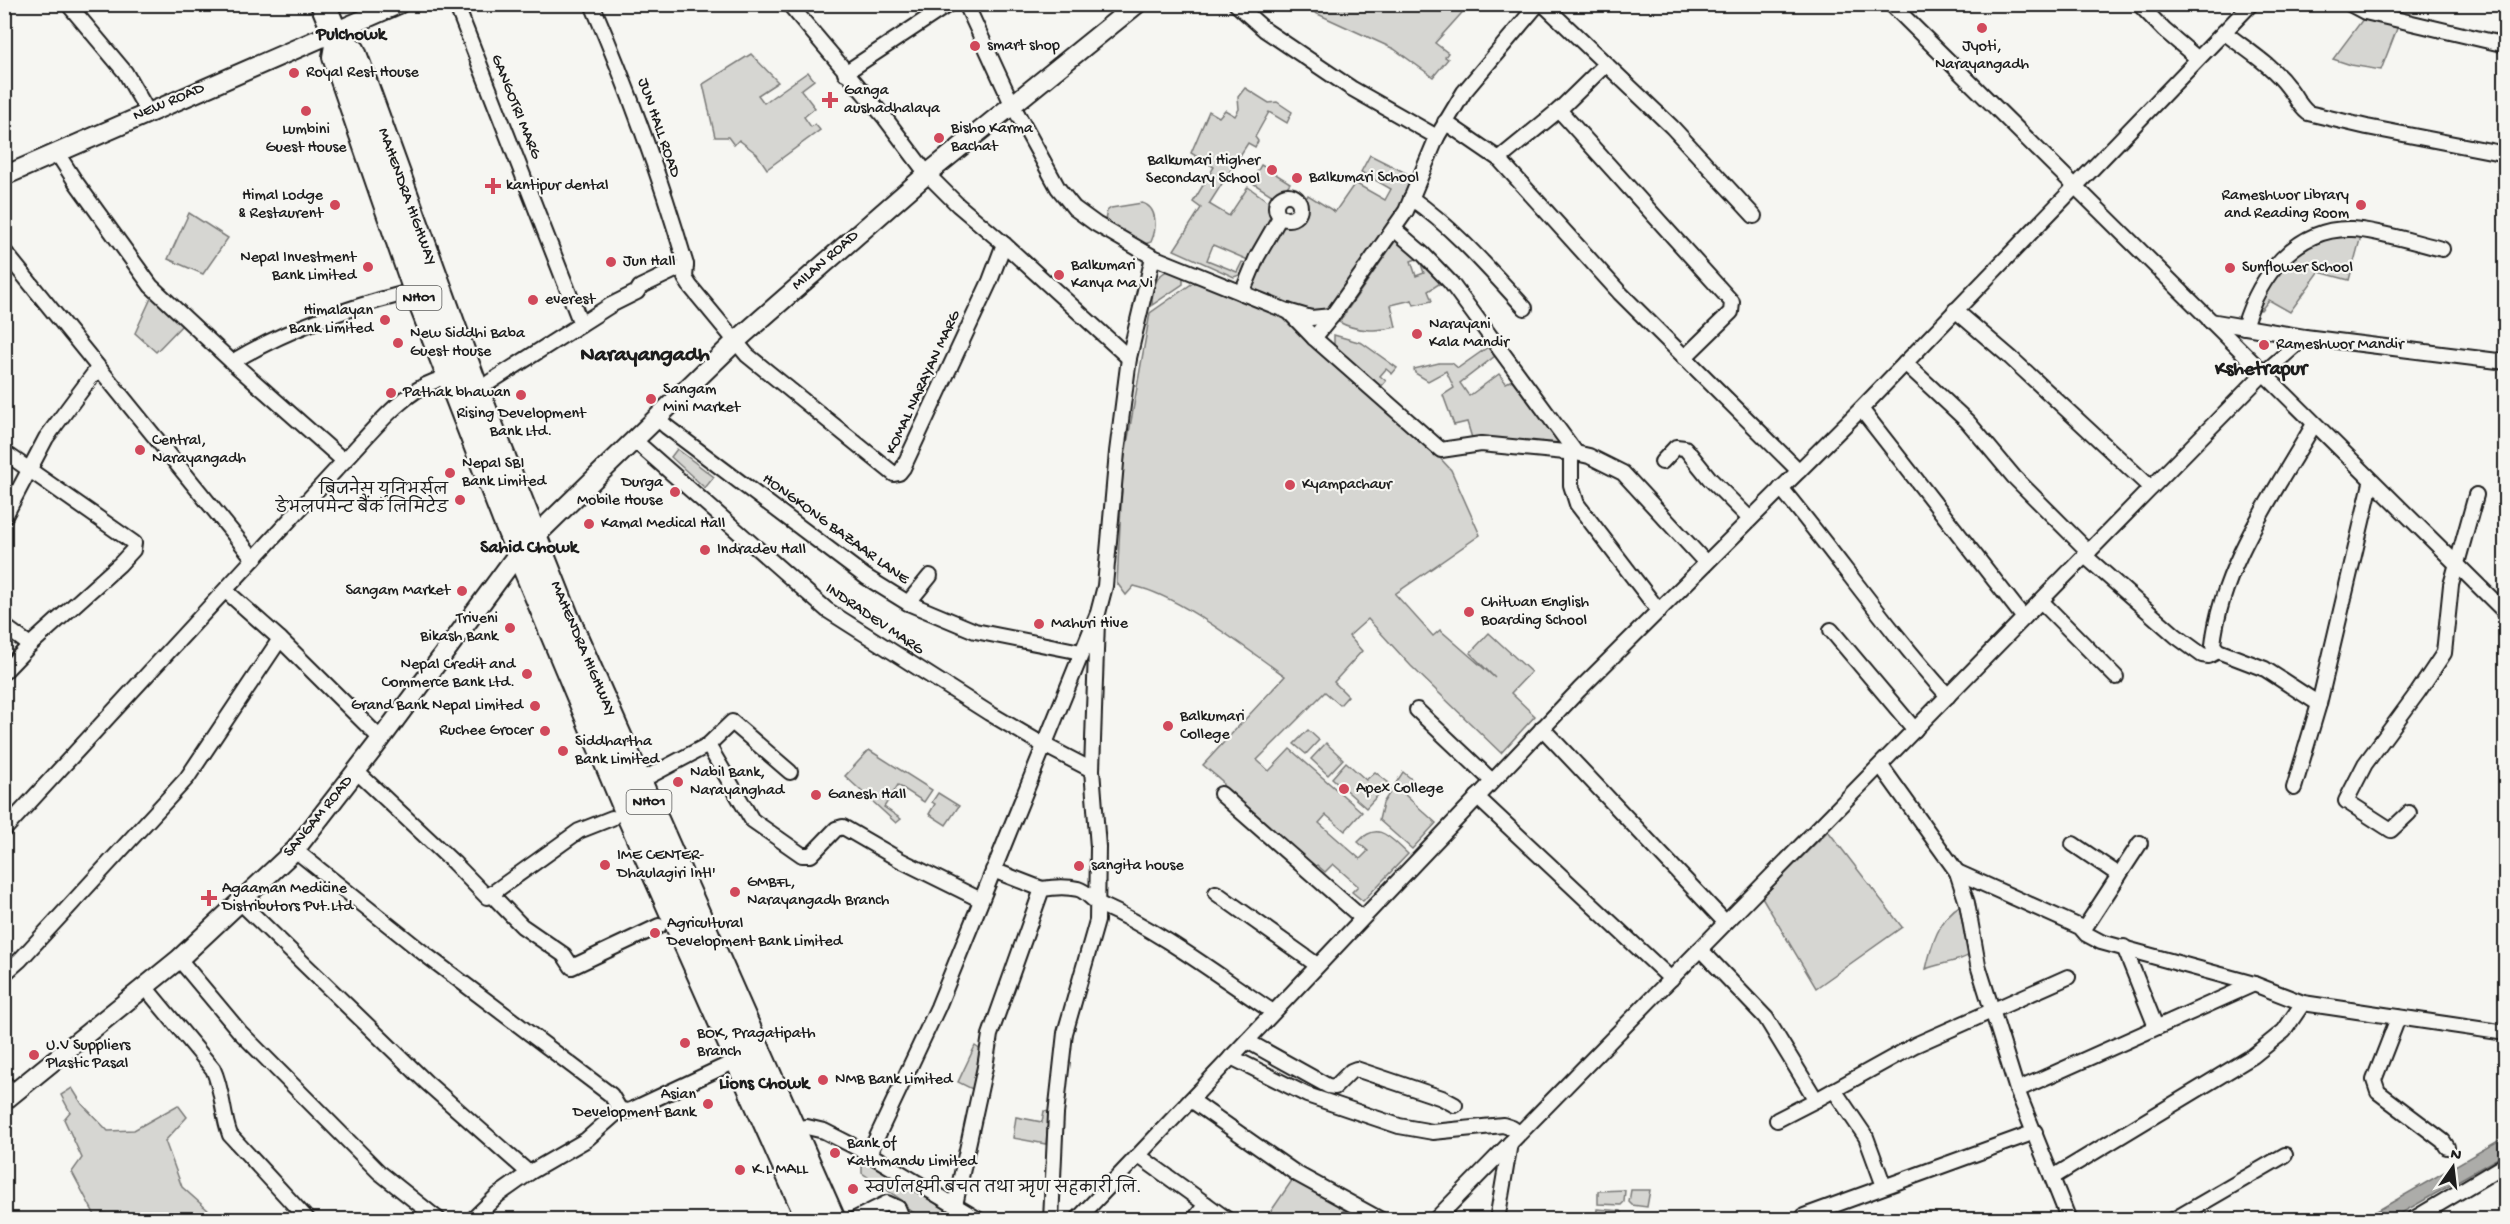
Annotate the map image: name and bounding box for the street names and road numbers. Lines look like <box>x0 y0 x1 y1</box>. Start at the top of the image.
street label: GANGOTRI MARG <box>485 52 545 163</box>
street label: JUN HALL ROAD <box>632 76 684 181</box>
street label: NEW ROAD <box>130 79 208 127</box>
street label: MAHENDRA HIGHWAY <box>372 126 440 268</box>
street label: MILAN ROAD <box>789 226 864 295</box>
road number: NH01 <box>396 286 442 310</box>
street label: KOMAL NARAYAN MARG <box>882 307 966 458</box>
street label: HONGKONG BAZAAR LANE <box>758 470 913 590</box>
street label: MAHENDRA HIGHWAY <box>545 579 619 719</box>
street label: INDRADEV MARG <box>821 580 928 660</box>
street label: SANGAM ROAD <box>280 772 358 862</box>
road number: NH01 <box>626 790 672 814</box>

